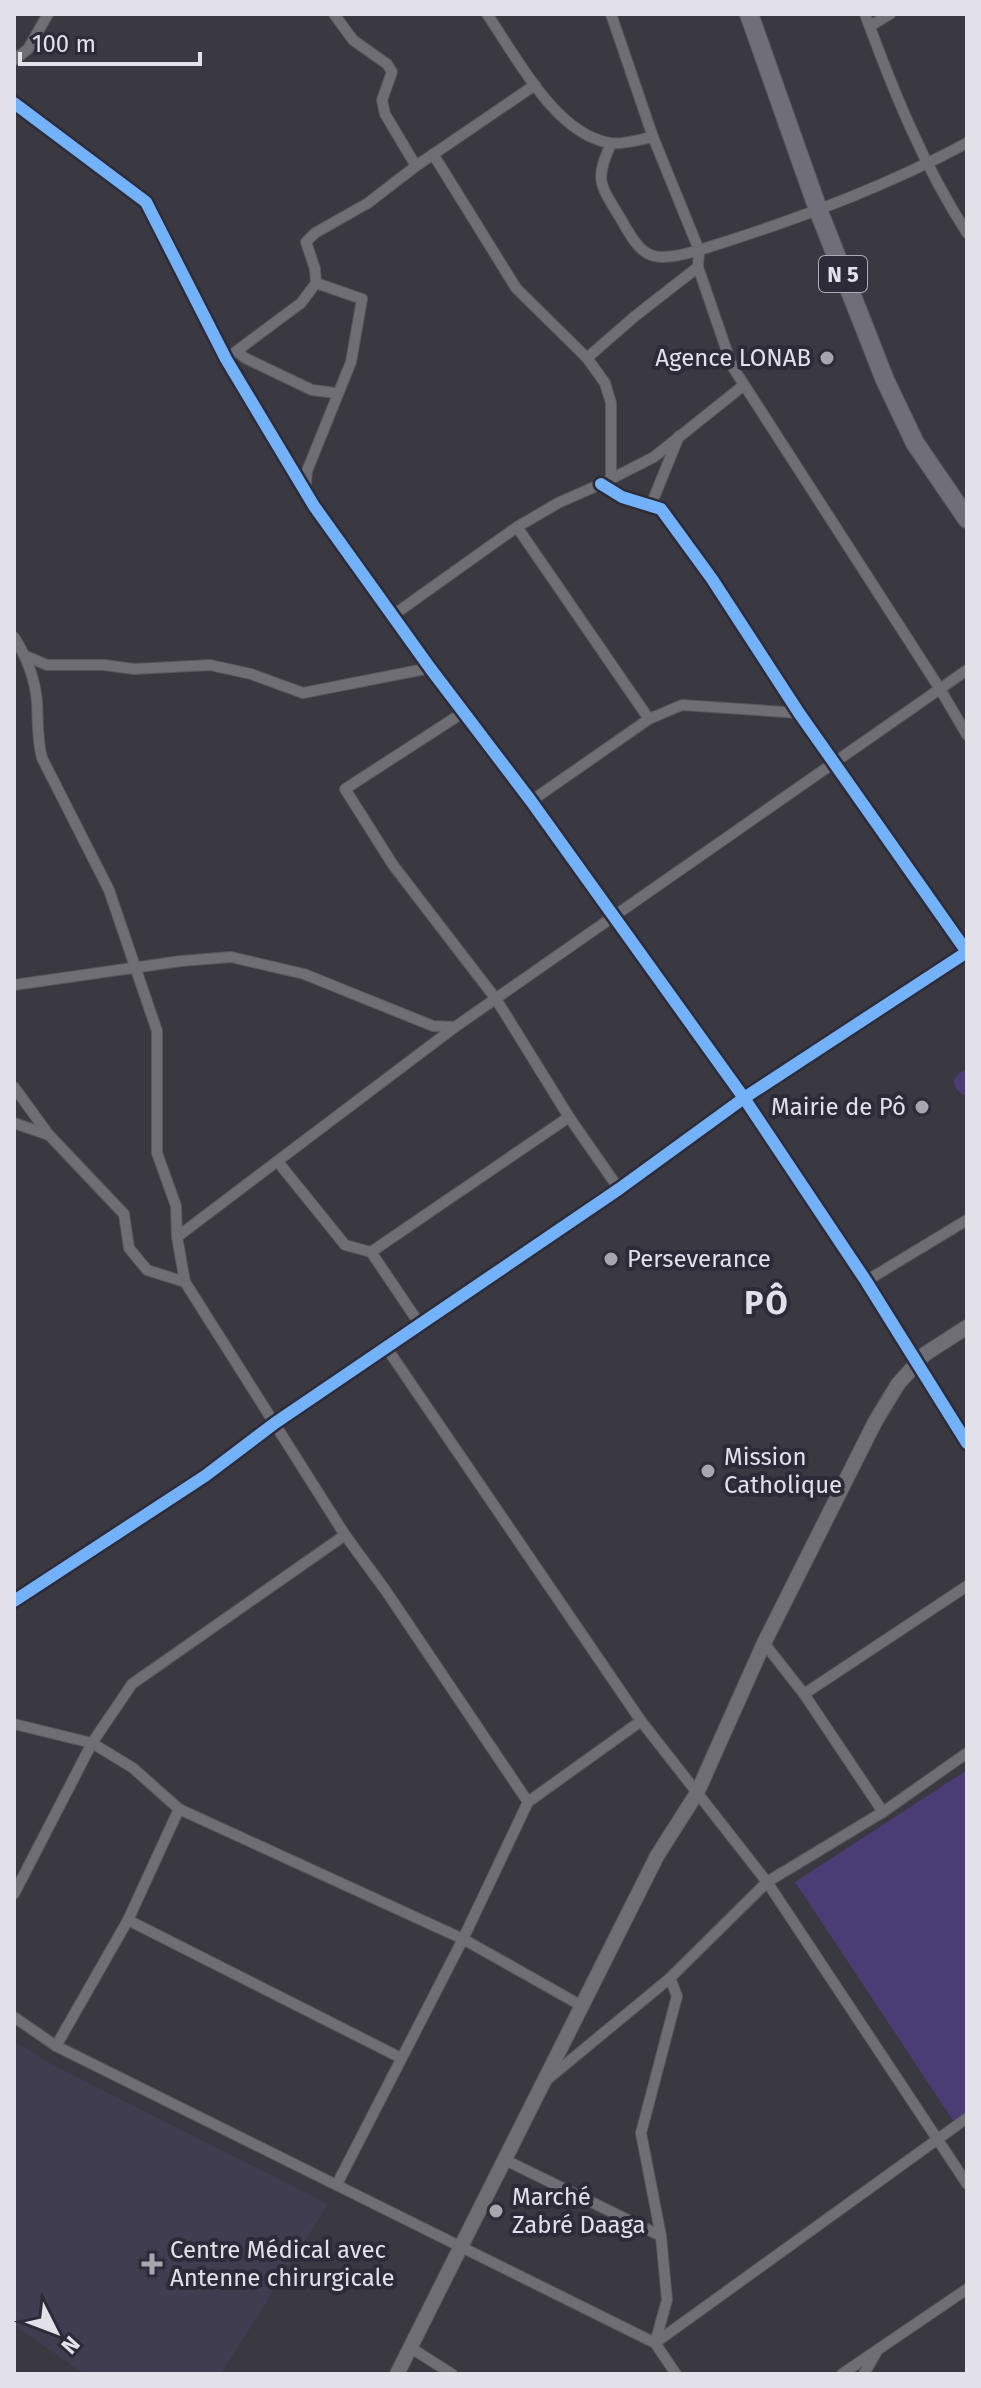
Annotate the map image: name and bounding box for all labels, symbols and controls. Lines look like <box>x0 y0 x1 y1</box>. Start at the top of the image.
scale bar <box>20 16 200 66</box>
text: 100 m <box>32 30 96 58</box>
road number: N 5 <box>819 256 867 292</box>
place label: Agence LONAB <box>655 344 811 372</box>
marker: Agence LONAB <box>818 349 836 367</box>
place label: Mairie de Pô <box>771 1093 906 1121</box>
marker: Mairie de Pô <box>913 1098 931 1116</box>
place label: Perseverance <box>627 1245 771 1273</box>
marker: Perseverance <box>602 1250 620 1268</box>
district label: PÔ <box>744 1282 790 1322</box>
place label: Mission Catholique <box>724 1443 842 1499</box>
marker: Mission Catholique <box>699 1462 717 1480</box>
place label: Marché Zabré Daaga <box>512 2183 646 2239</box>
marker: Marché Zabré Daaga <box>487 2202 505 2220</box>
place label: Centre Médical avec Antenne chirurgicale <box>170 2236 395 2292</box>
marker: Centre Médical avec Antenne chirurgicale <box>141 2253 163 2275</box>
north arrow <box>16 2292 96 2372</box>
text: N <box>56 2331 85 2360</box>

